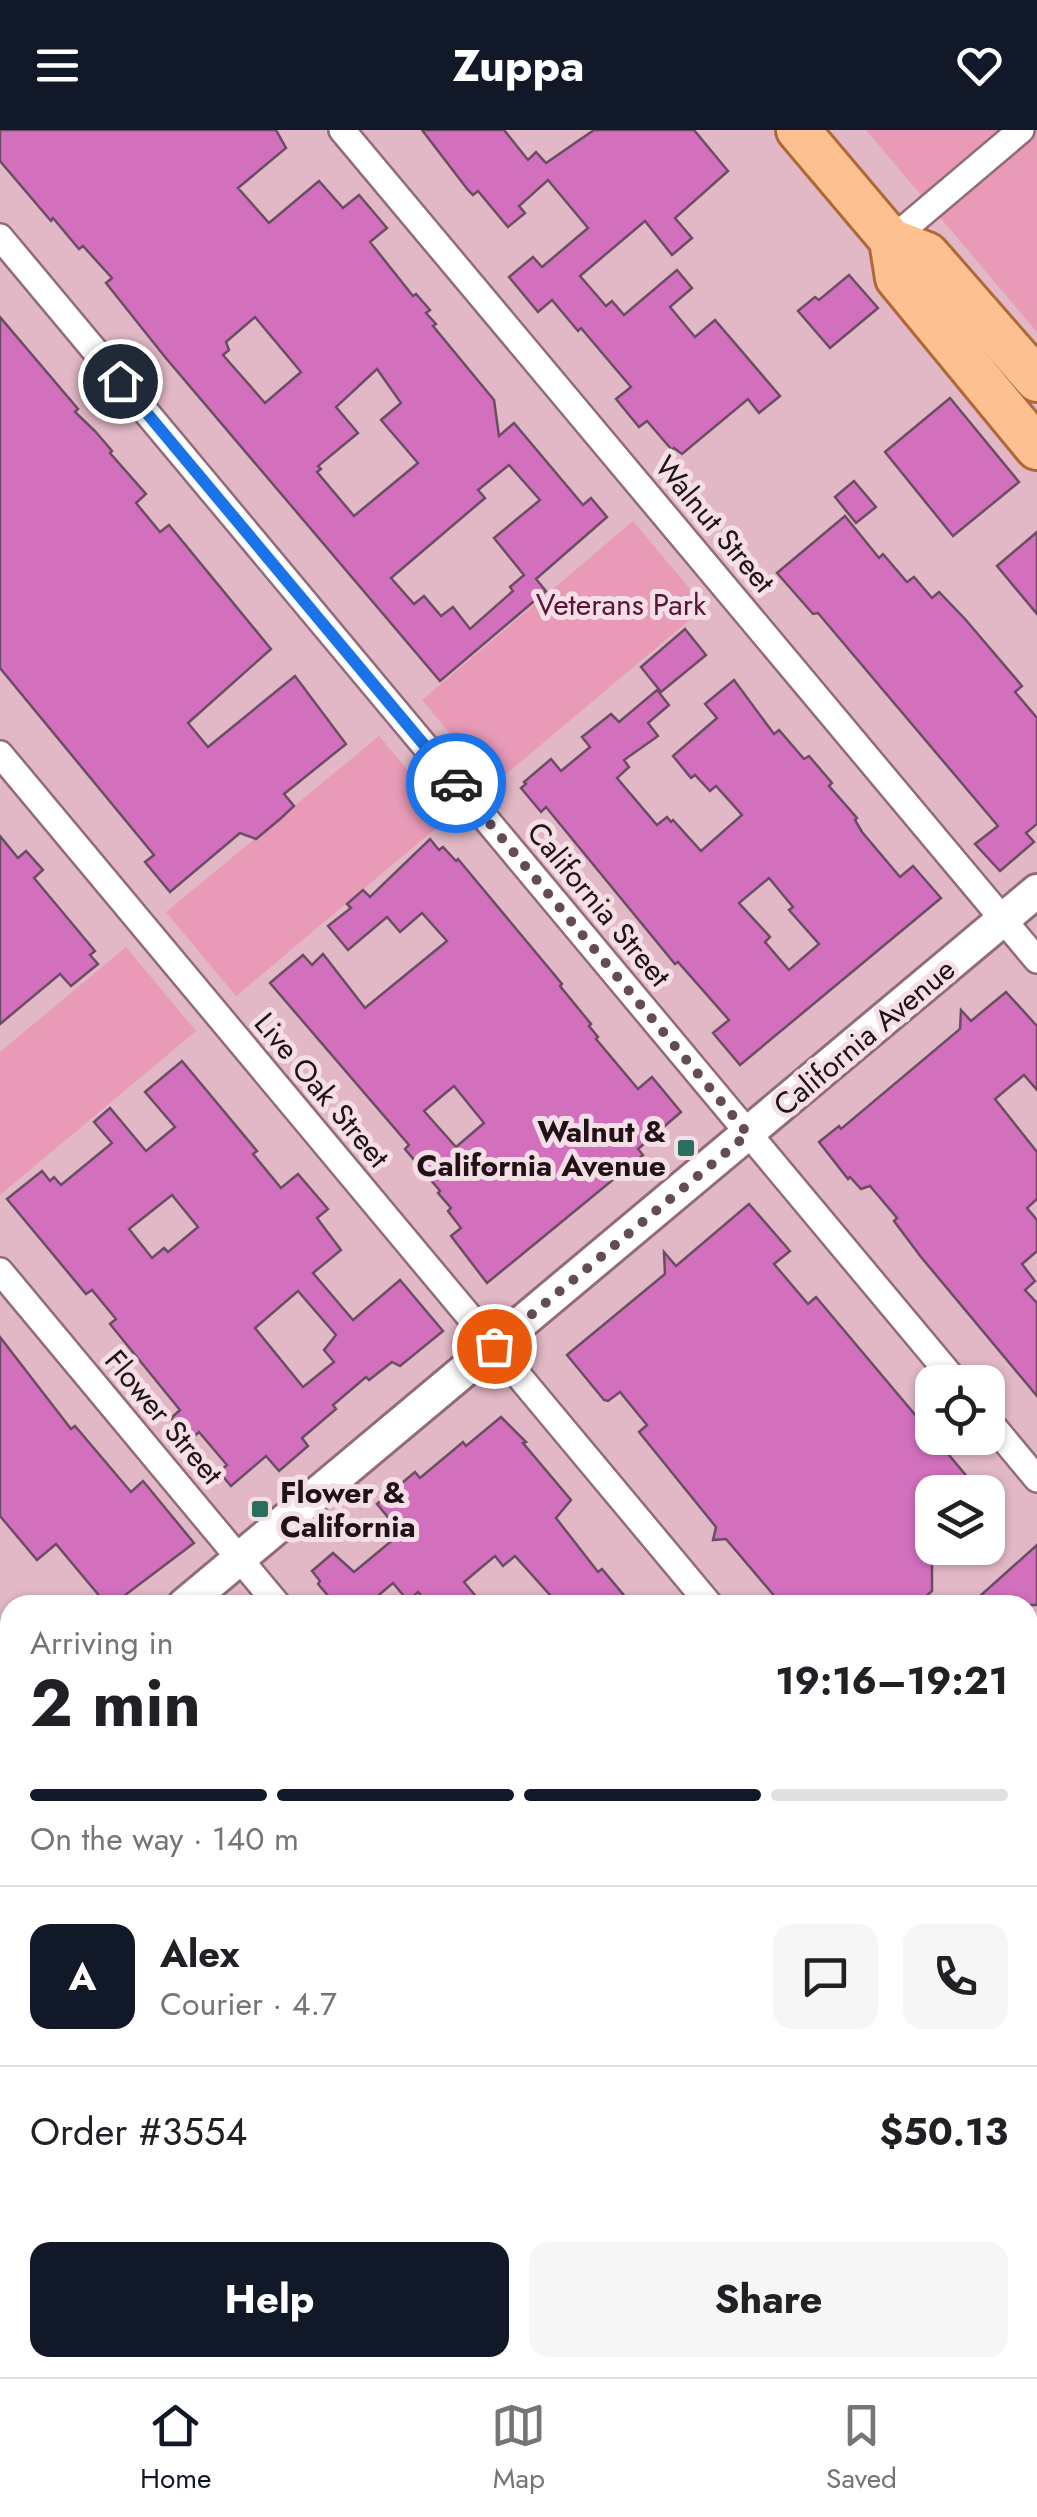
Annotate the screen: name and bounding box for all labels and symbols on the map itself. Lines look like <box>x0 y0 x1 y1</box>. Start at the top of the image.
pin <box>78 339 163 424</box>
street label: Walnut Street <box>645 446 786 603</box>
park label: Veterans Park <box>536 583 707 626</box>
courier <box>406 733 506 833</box>
street label: California Street <box>517 812 681 996</box>
street label: California Avenue <box>764 948 964 1126</box>
street label: Live Oak Street <box>244 1003 400 1177</box>
place label: Walnut & California Avenue <box>417 1110 666 1187</box>
marker: Walnut & California Avenue <box>675 1137 697 1159</box>
pin <box>452 1304 537 1389</box>
street label: Flower Street <box>95 1340 234 1494</box>
place label: Flower & California <box>280 1471 416 1548</box>
marker: Flower & California <box>249 1498 271 1520</box>

